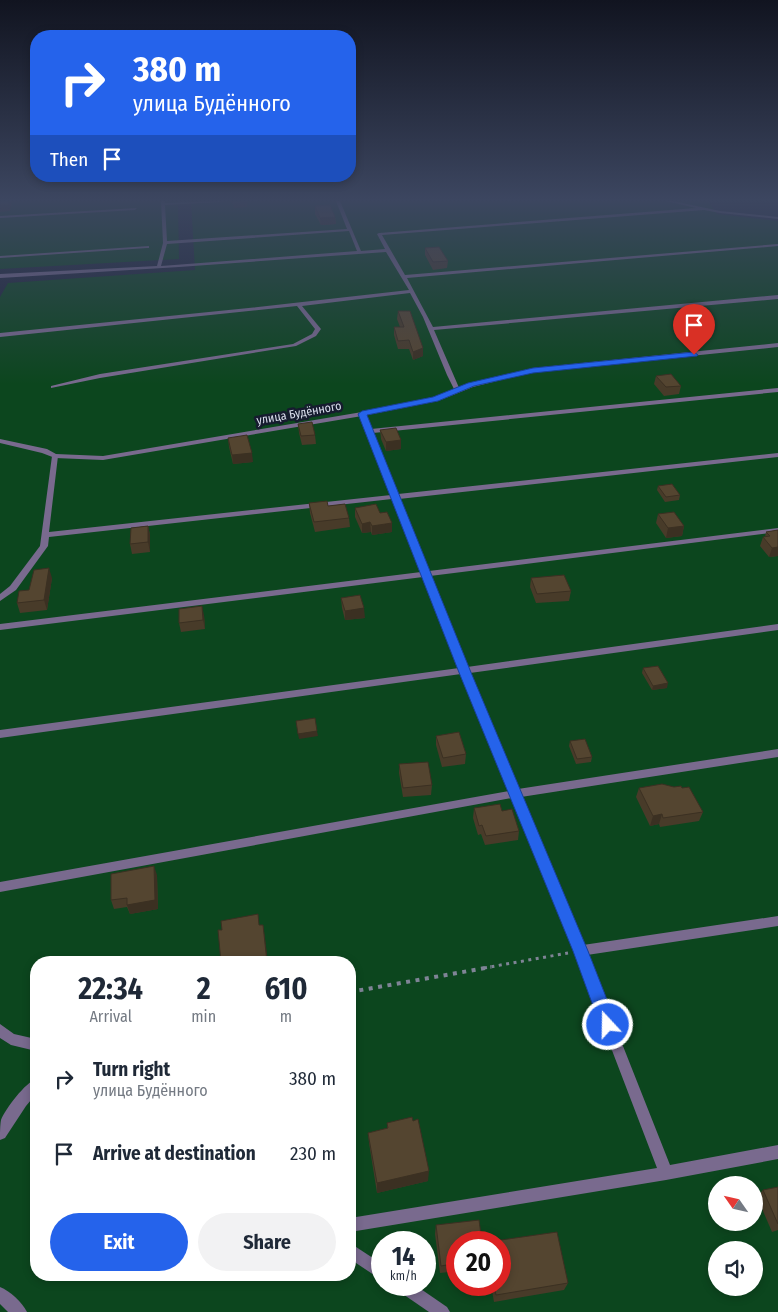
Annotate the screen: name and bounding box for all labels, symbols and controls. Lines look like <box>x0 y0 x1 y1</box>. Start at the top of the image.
text: 380 m <box>133 48 221 90</box>
icon: right <box>50 50 115 115</box>
text: улица Будённого <box>133 90 291 117</box>
icon: arrive <box>98 145 126 173</box>
text: Then <box>50 148 88 171</box>
pin <box>673 304 715 355</box>
icon: arrive <box>680 311 708 339</box>
street label: улица Будённого <box>255 399 343 427</box>
text: 22:34 <box>78 971 143 1007</box>
text: 2 <box>197 971 211 1007</box>
text: 610 <box>264 971 308 1007</box>
position arrow <box>581 998 633 1050</box>
text: Arrival <box>89 1007 132 1026</box>
text: min <box>191 1007 216 1026</box>
text: m <box>280 1007 292 1026</box>
text: Turn right <box>93 1058 170 1081</box>
icon: right <box>50 1065 78 1093</box>
text: 380 m <box>289 1067 336 1090</box>
text: улица Будённого <box>93 1081 208 1100</box>
icon: arrive <box>50 1140 78 1168</box>
text: Arrive at destination <box>93 1142 256 1165</box>
text: 230 m <box>290 1142 336 1165</box>
north arrow <box>708 1176 762 1231</box>
map controls <box>708 1176 763 1296</box>
button: Exit <box>50 1213 188 1271</box>
button: Share <box>198 1213 336 1271</box>
speed limit sign: 20 <box>446 1231 511 1296</box>
button: sound <box>708 1241 763 1296</box>
text: 14 <box>392 1242 415 1272</box>
text: km/h <box>390 1269 417 1283</box>

